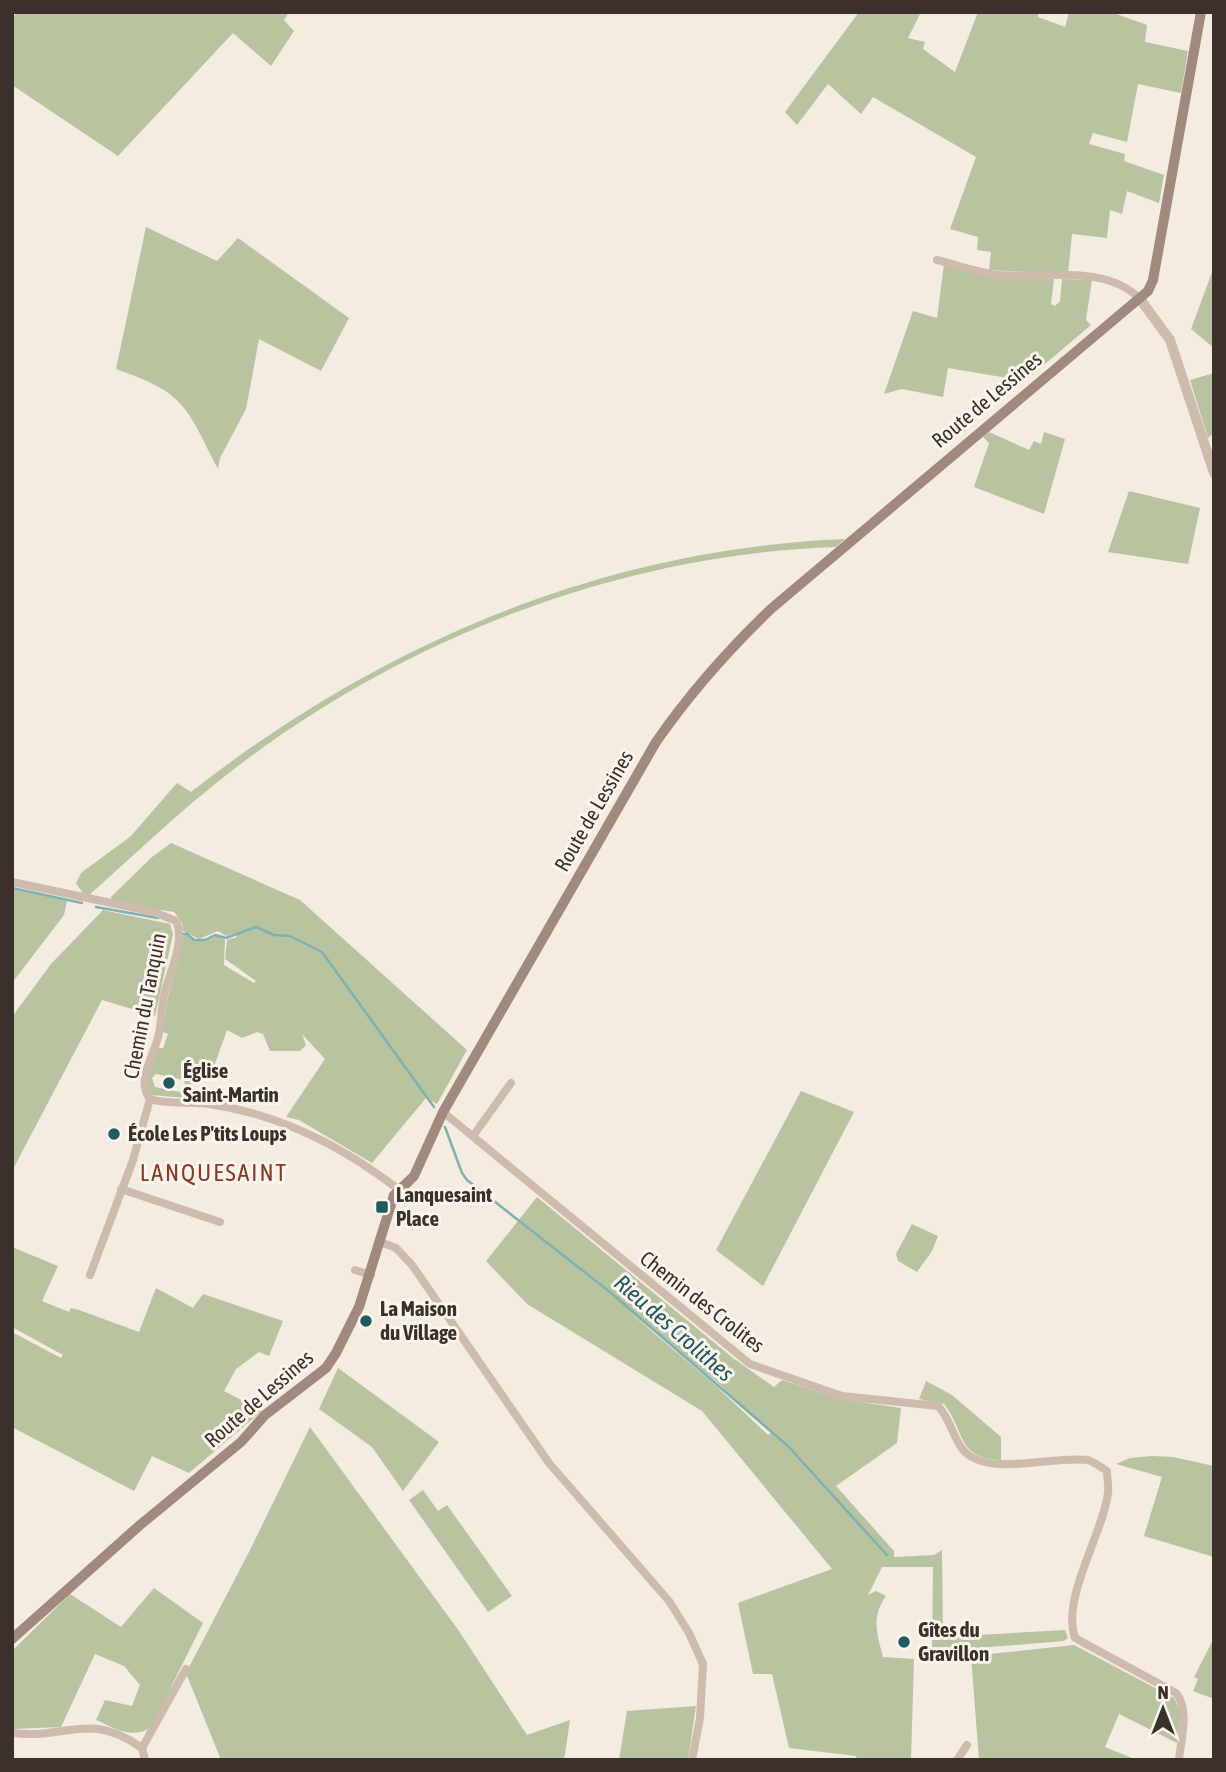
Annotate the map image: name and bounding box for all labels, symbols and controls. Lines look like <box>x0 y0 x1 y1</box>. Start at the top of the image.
street label: Route de Lessines <box>927 346 1046 452</box>
street label: Route de Lessines <box>549 746 637 875</box>
street label: Chemin du Tanquin <box>118 931 170 1081</box>
place label: Église Saint-Martin <box>183 1058 279 1106</box>
marker: Église Saint-Martin <box>161 1075 177 1091</box>
place label: École Les P'tits Loups <box>128 1121 287 1145</box>
marker: École Les P'tits Loups <box>106 1126 122 1142</box>
district label: LANQUESAINT <box>140 1159 288 1186</box>
place label: Lanquesaint Place <box>396 1182 492 1230</box>
marker: Lanquesaint Place <box>374 1199 390 1215</box>
street label: Chemin des Crolites <box>636 1245 769 1357</box>
water label: Rieu des Crolithes <box>609 1269 739 1387</box>
place label: La Maison du Village <box>380 1296 457 1344</box>
marker: La Maison du Village <box>358 1313 374 1329</box>
street label: Route de Lessines <box>199 1345 317 1452</box>
place label: Gîtes du Gravillon <box>918 1617 989 1665</box>
marker: Gîtes du Gravillon <box>896 1634 912 1650</box>
north arrow <box>1128 1674 1198 1744</box>
text: N <box>1157 1681 1169 1703</box>

